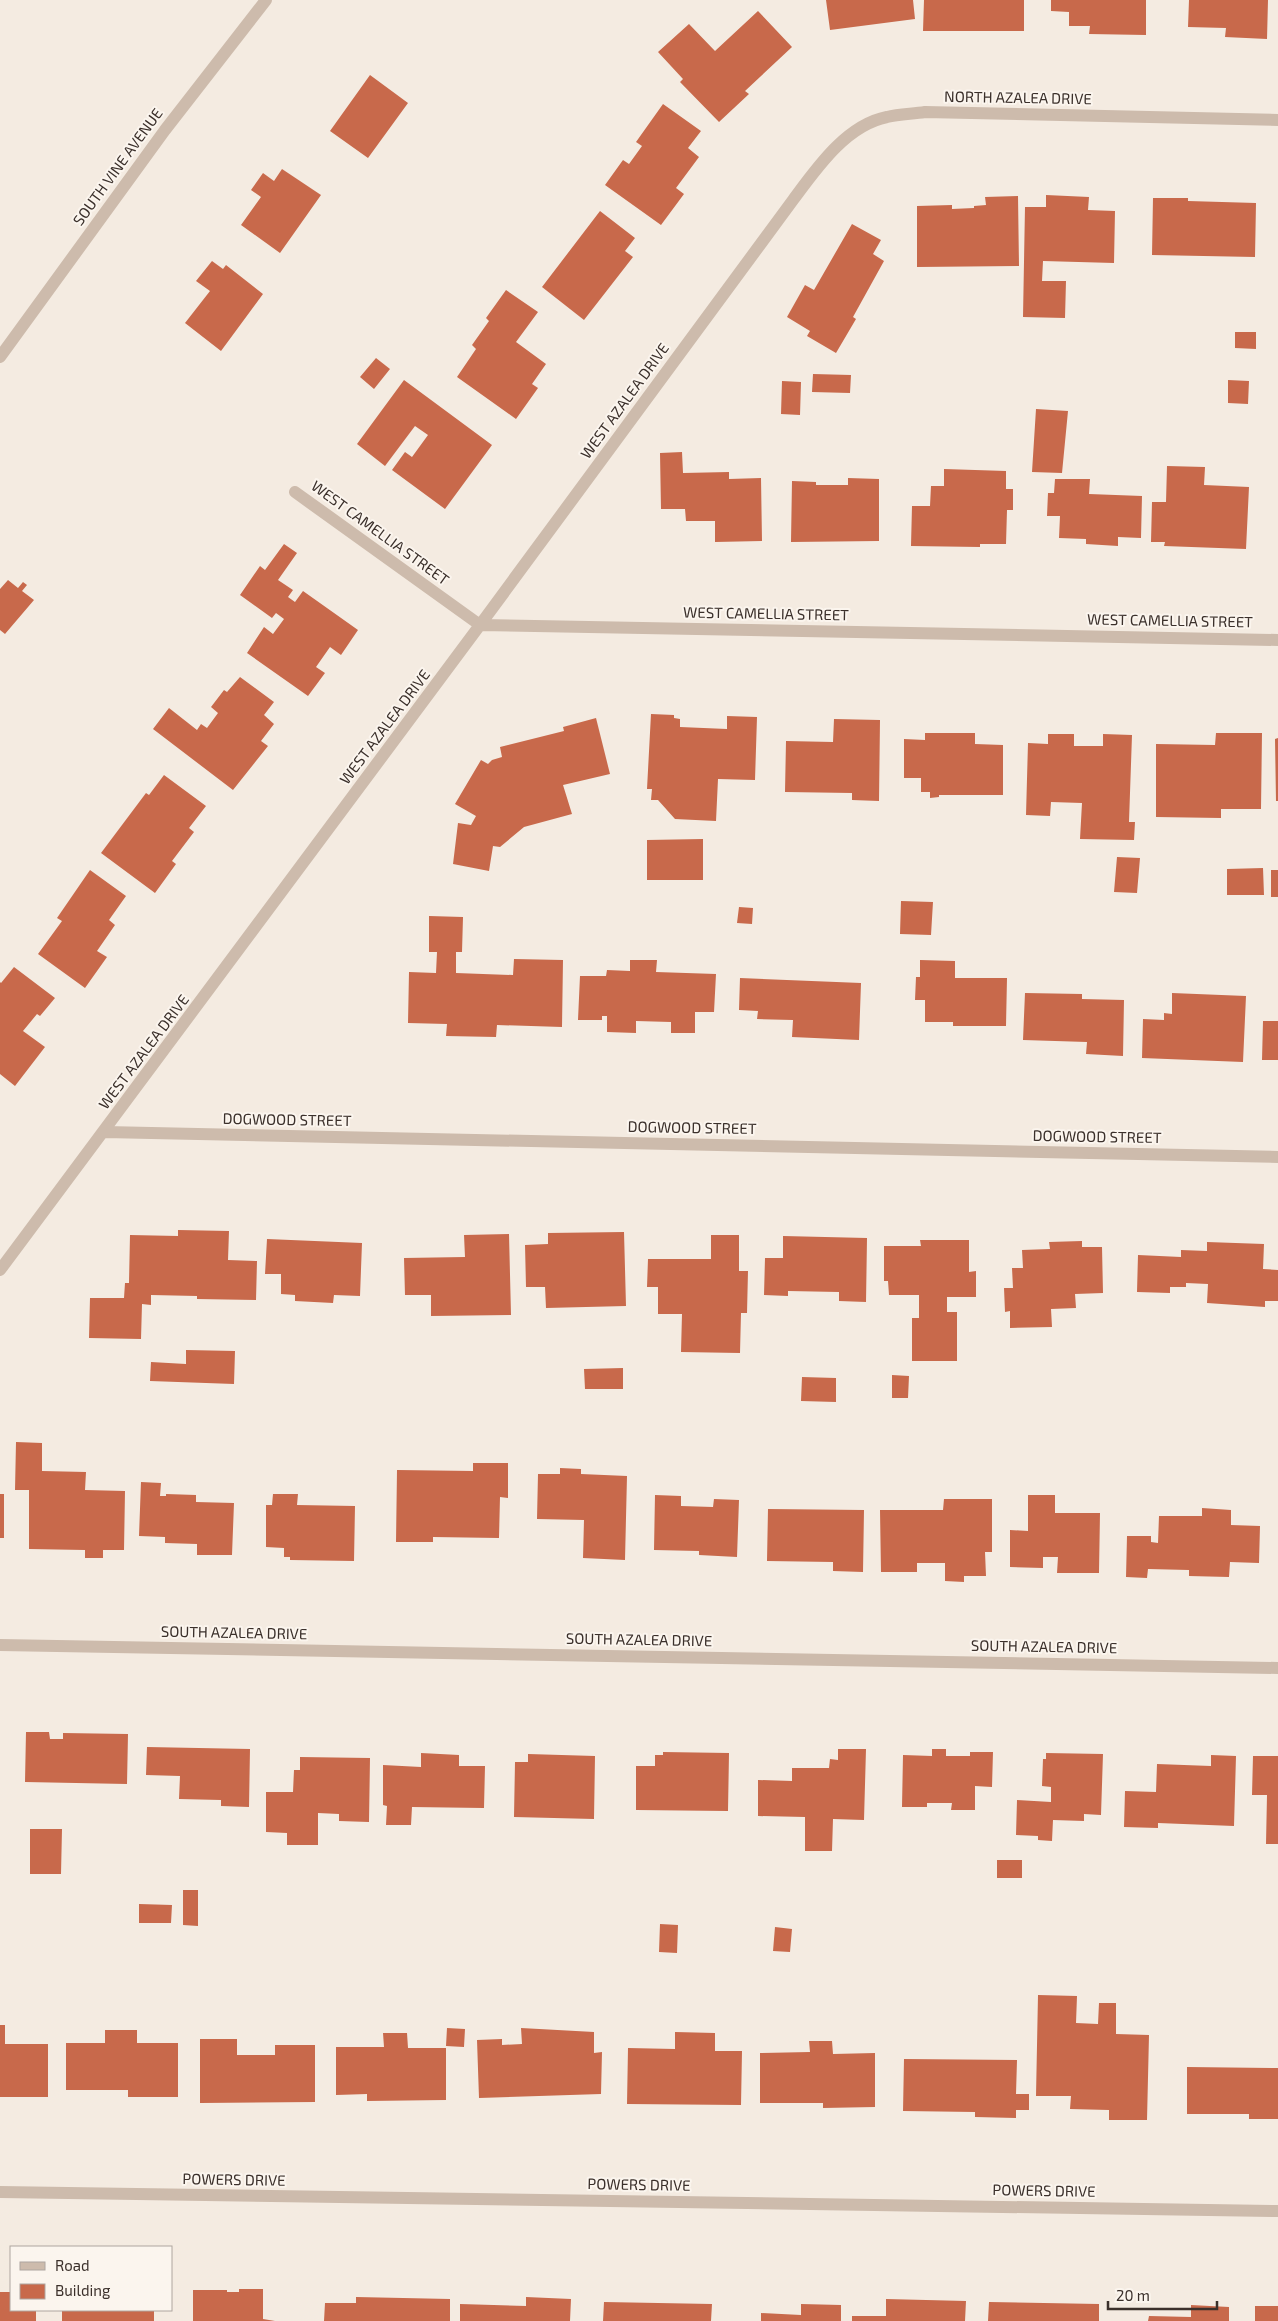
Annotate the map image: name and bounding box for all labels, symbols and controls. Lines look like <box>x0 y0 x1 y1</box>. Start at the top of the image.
street label: NORTH AZALEA DRIVE <box>944 87 1092 107</box>
street label: SOUTH VINE AVENUE <box>69 104 166 229</box>
street label: WEST AZALEA DRIVE <box>576 339 672 462</box>
street label: WEST CAMELLIA STREET <box>308 476 453 588</box>
street label: WEST CAMELLIA STREET <box>683 603 849 623</box>
street label: WEST CAMELLIA STREET <box>1087 610 1253 630</box>
street label: WEST AZALEA DRIVE <box>335 666 433 787</box>
street label: WEST AZALEA DRIVE <box>94 991 192 1112</box>
street label: DOGWOOD STREET <box>222 1109 352 1129</box>
street label: DOGWOOD STREET <box>627 1117 757 1137</box>
street label: DOGWOOD STREET <box>1032 1126 1162 1146</box>
street label: SOUTH AZALEA DRIVE <box>161 1622 307 1642</box>
street label: SOUTH AZALEA DRIVE <box>566 1629 712 1649</box>
street label: SOUTH AZALEA DRIVE <box>971 1636 1117 1656</box>
street label: POWERS DRIVE <box>182 2169 286 2189</box>
street label: POWERS DRIVE <box>587 2174 691 2194</box>
street label: POWERS DRIVE <box>992 2180 1096 2200</box>
legend <box>10 2246 172 2311</box>
text: Road <box>55 2256 90 2274</box>
scale bar <box>1108 2278 1217 2310</box>
text: Building <box>55 2281 111 2299</box>
text: 20 m <box>1116 2286 1150 2304</box>

